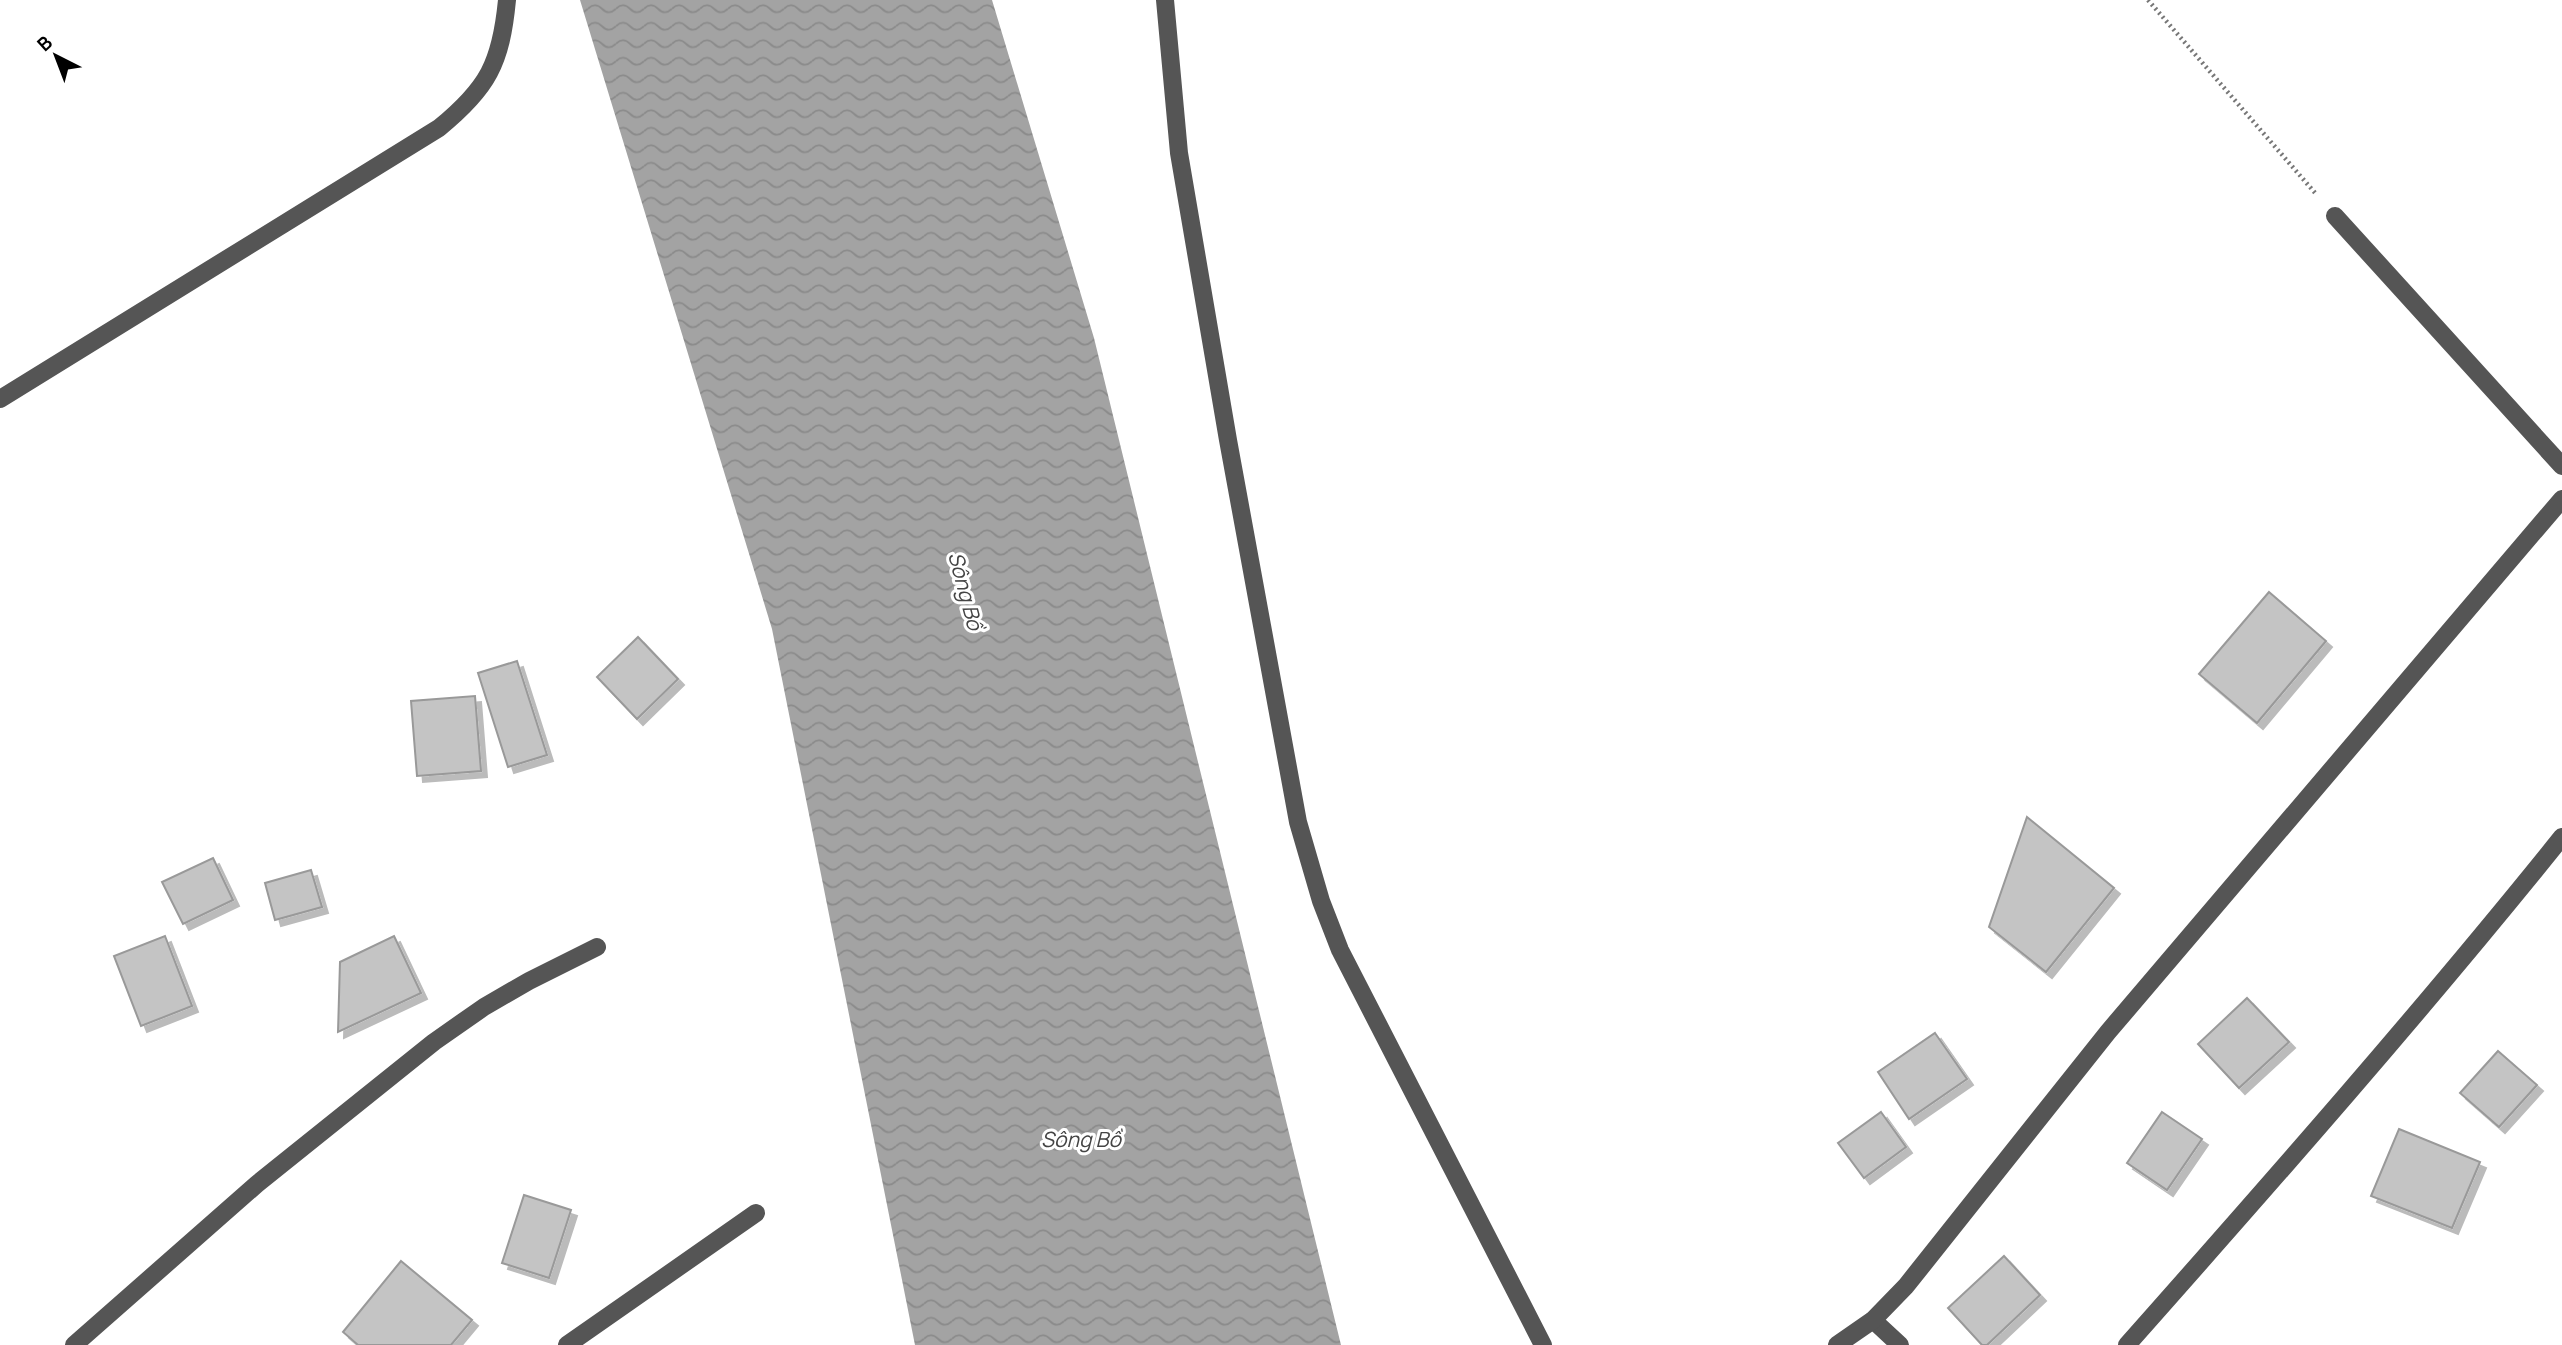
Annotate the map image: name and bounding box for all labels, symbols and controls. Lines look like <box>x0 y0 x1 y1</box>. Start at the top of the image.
north arrow <box>21 21 91 91</box>
text: B <box>31 30 58 57</box>
water label: Sông Bồ <box>942 549 990 635</box>
water label: Sông Bồ <box>1041 1125 1123 1153</box>

